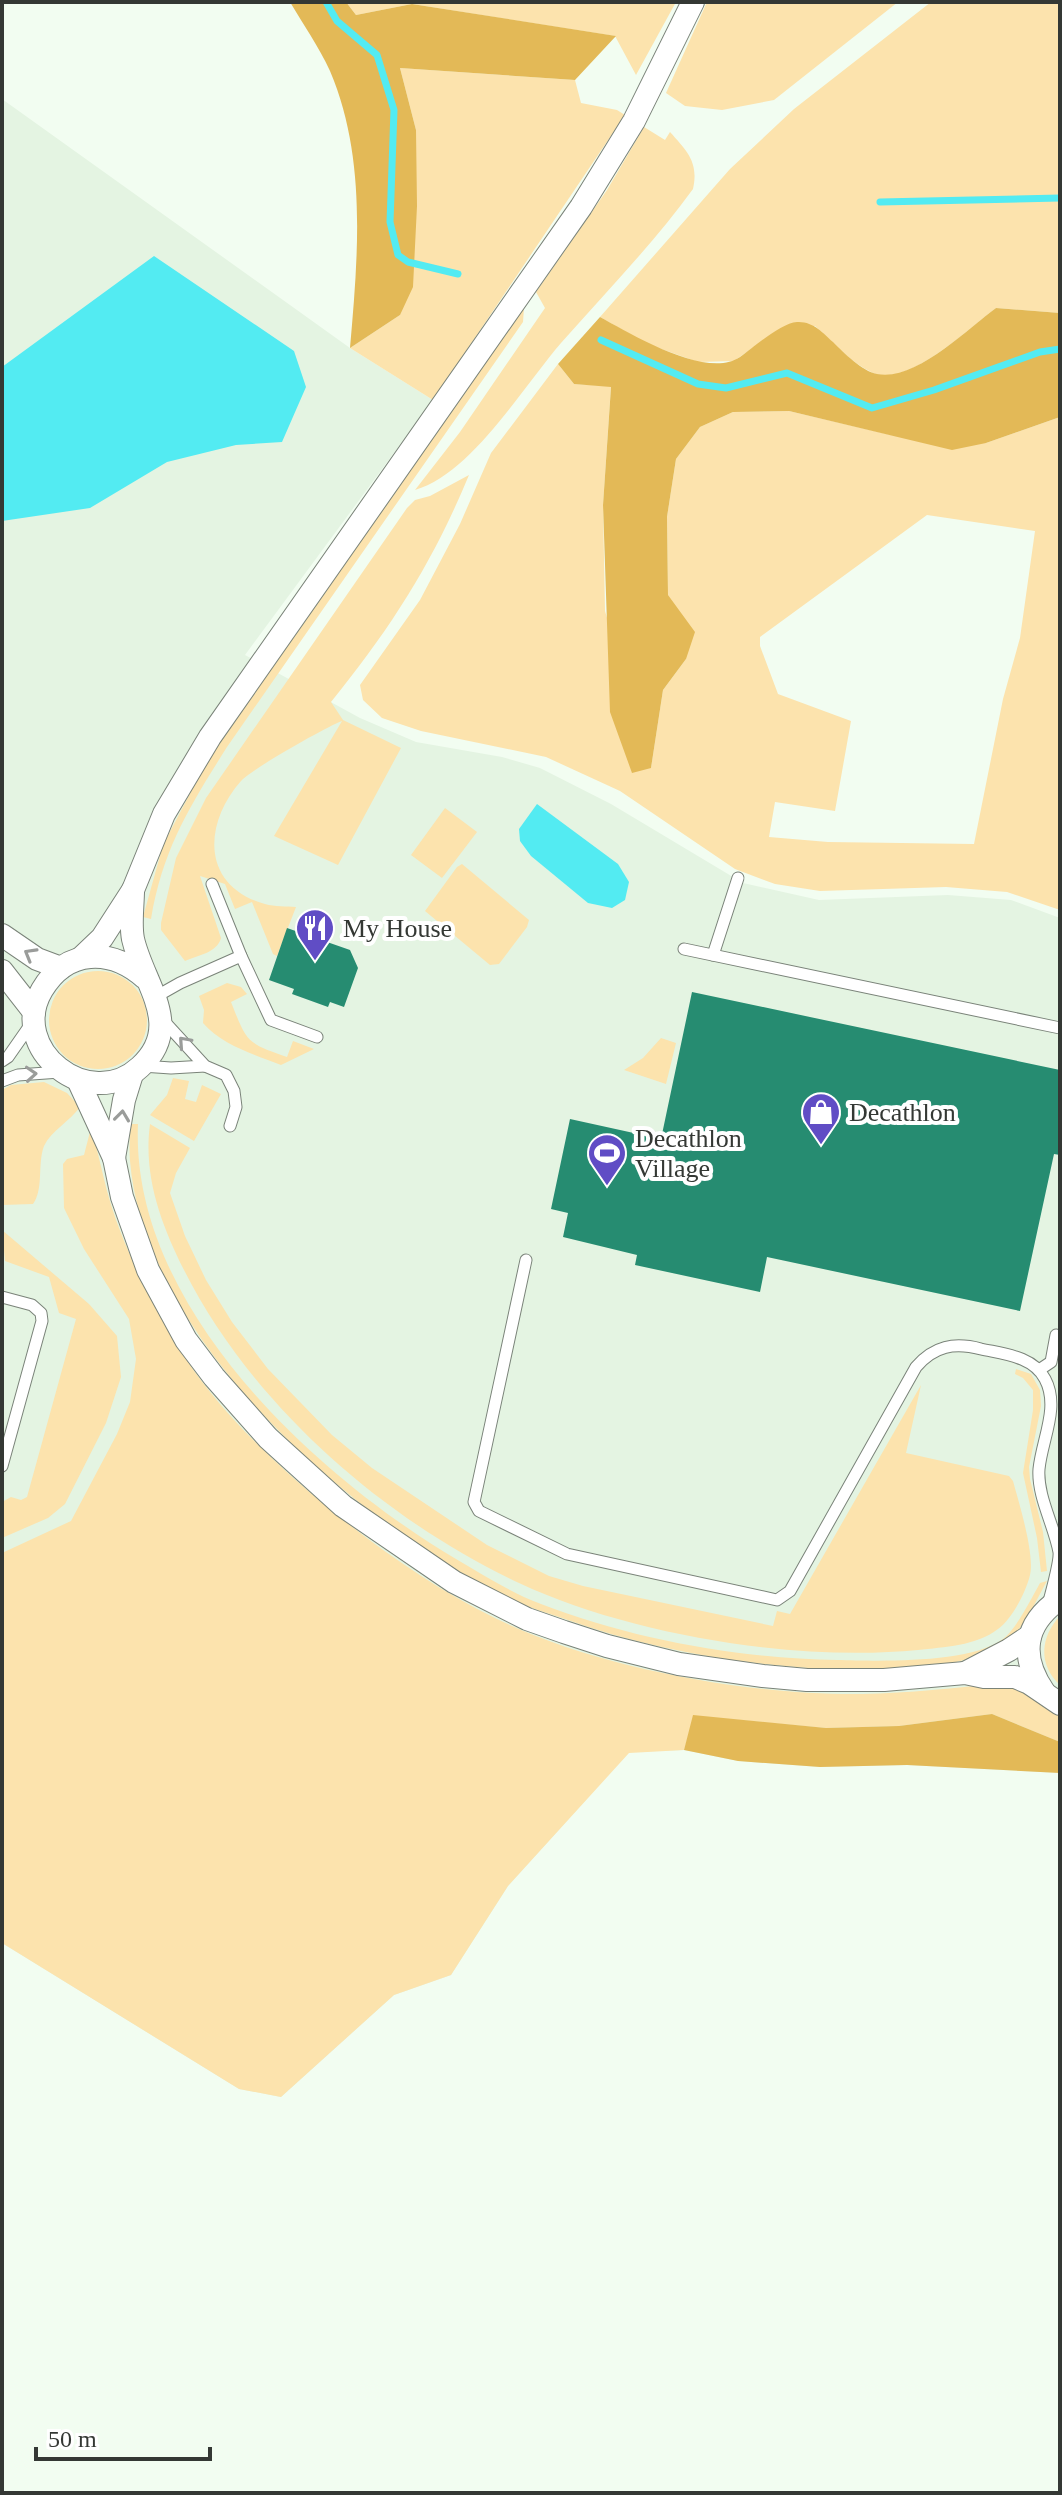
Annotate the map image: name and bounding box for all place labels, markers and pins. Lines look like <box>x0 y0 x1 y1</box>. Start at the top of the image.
restaurant icon: My House <box>294 907 336 962</box>
place label: My House <box>343 914 452 943</box>
shop icon: Decathlon <box>800 1091 842 1146</box>
place label: Decathlon <box>849 1098 956 1127</box>
place label: Decathlon Village <box>635 1124 742 1183</box>
sports icon: Decathlon Village <box>586 1132 628 1187</box>

